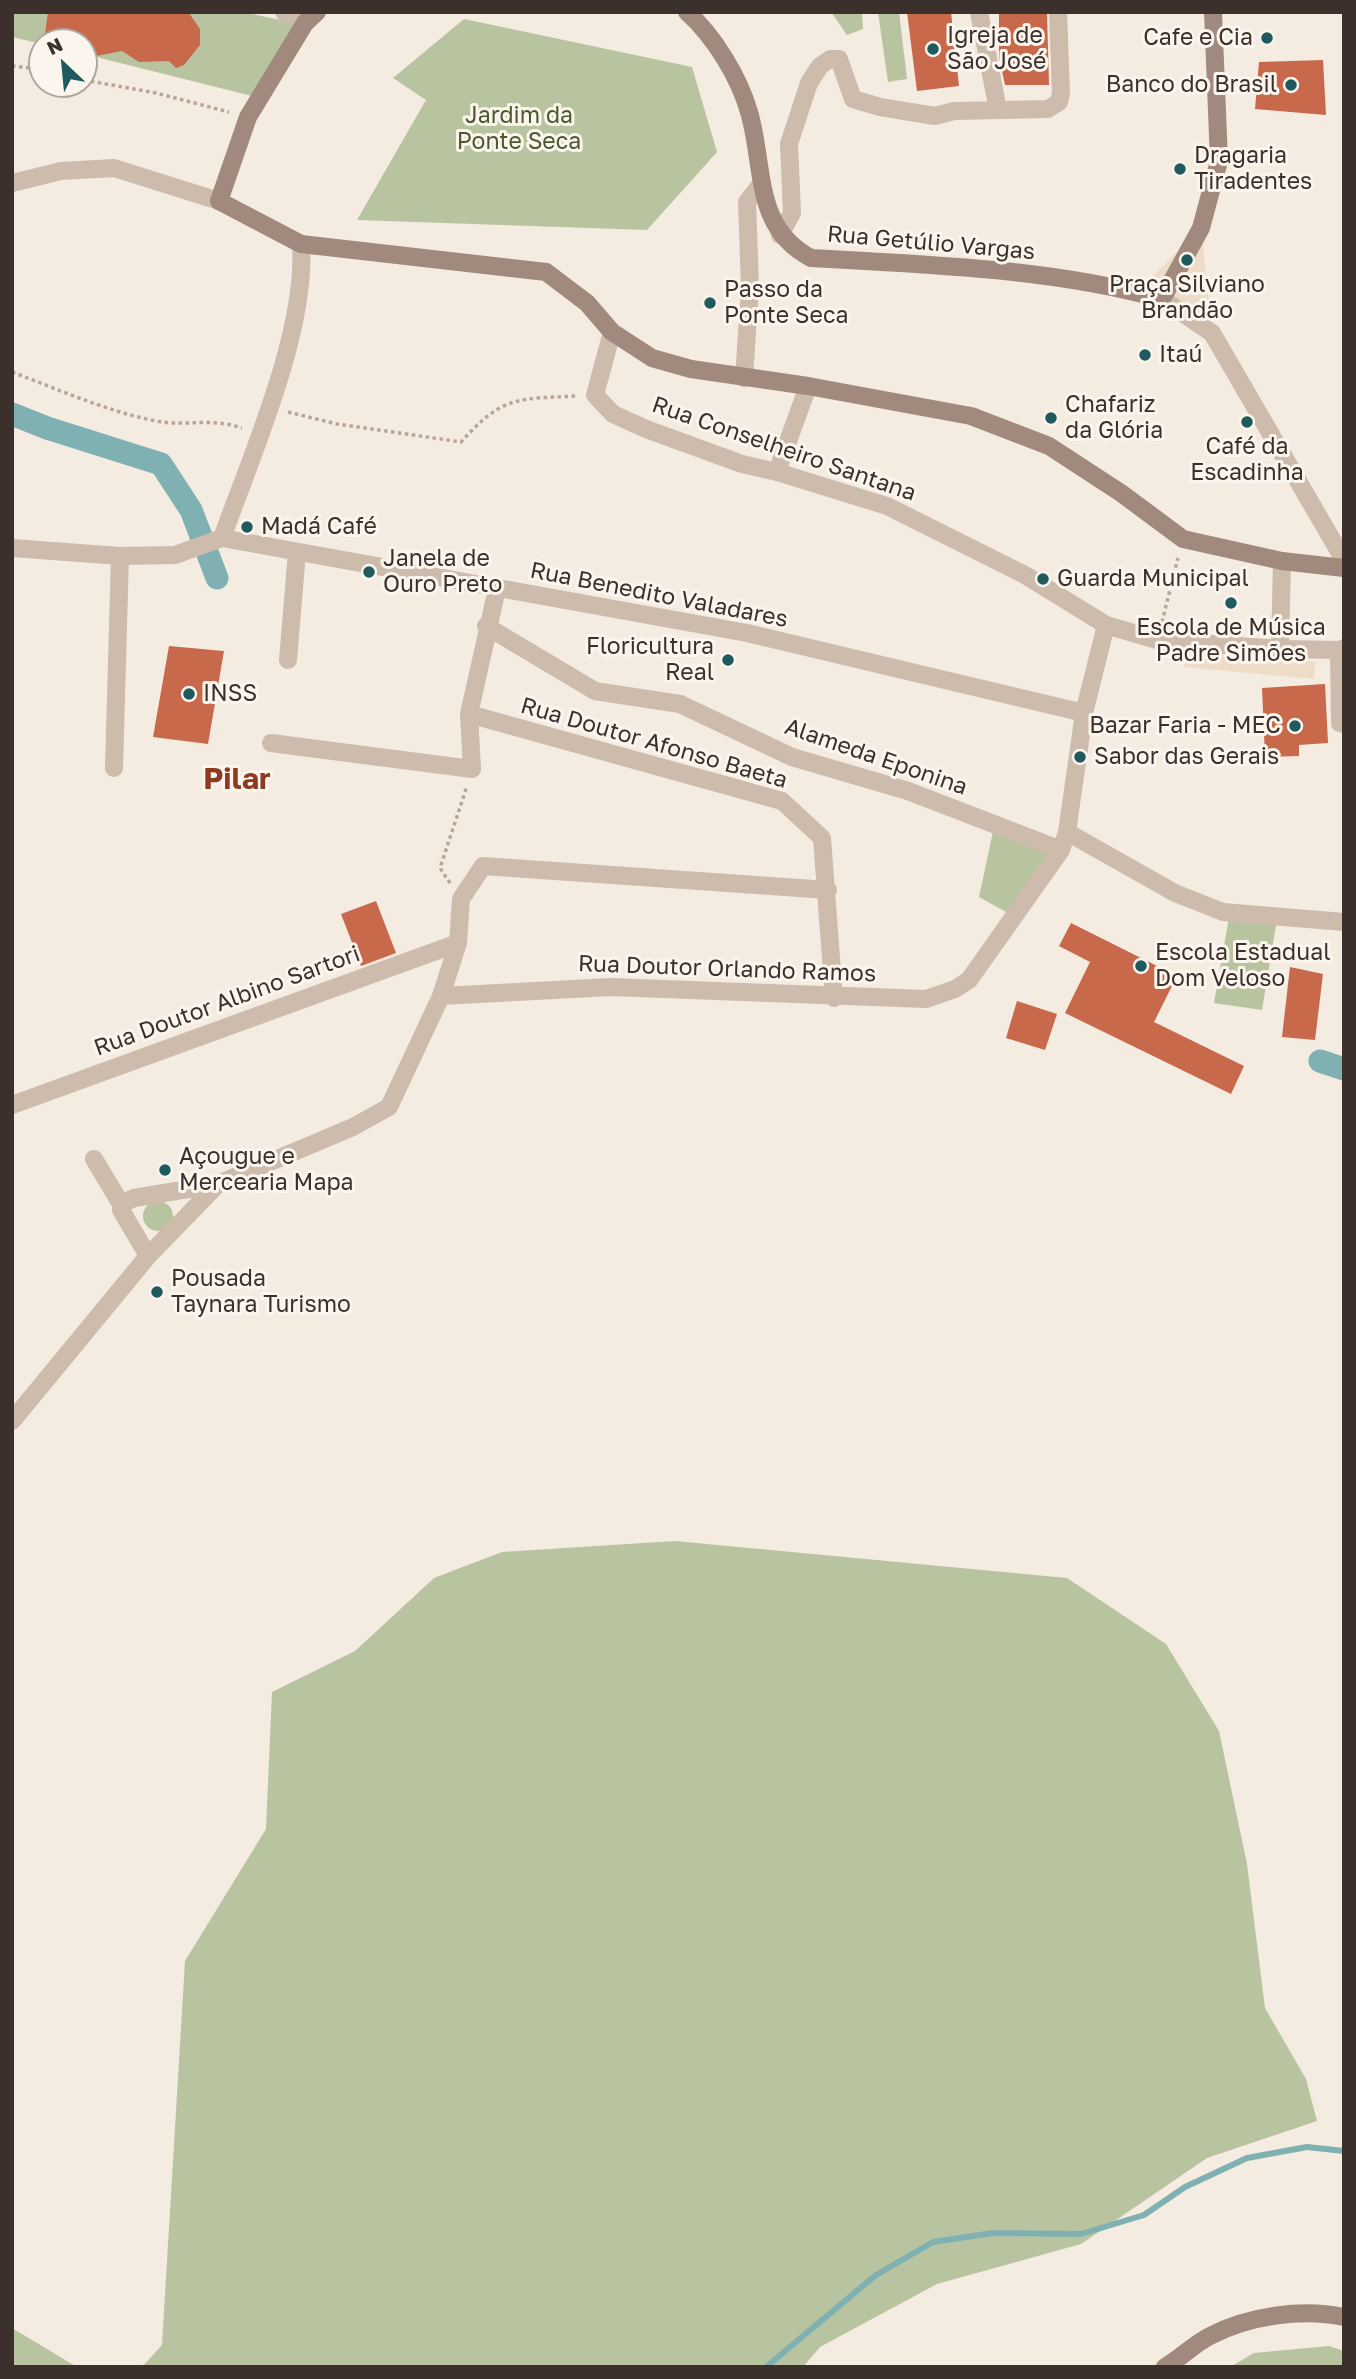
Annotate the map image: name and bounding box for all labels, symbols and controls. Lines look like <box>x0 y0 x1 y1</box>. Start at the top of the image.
place label: Igreja de São José <box>947 22 1046 76</box>
place label: Cafe e Cia <box>1143 24 1253 52</box>
north arrow <box>28 28 98 98</box>
marker: Cafe e Cia <box>1259 30 1275 46</box>
text: N <box>43 32 66 59</box>
marker: Igreja de São José <box>925 41 941 57</box>
place label: Banco do Brasil <box>1106 71 1277 99</box>
marker: Banco do Brasil <box>1283 77 1299 93</box>
park label: Jardim da Ponte Seca <box>457 102 581 156</box>
place label: Dragaria Tiradentes <box>1194 142 1312 196</box>
marker: Dragaria Tiradentes <box>1172 161 1188 177</box>
street label: Rua Getúlio Vargas <box>826 220 1036 266</box>
marker: Praça Silviano Brandão <box>1179 252 1195 268</box>
place label: Praça Silviano Brandão <box>1109 271 1265 325</box>
place label: Passo da Ponte Seca <box>724 276 848 330</box>
marker: Passo da Ponte Seca <box>702 295 718 311</box>
place label: Itaú <box>1159 341 1202 369</box>
marker: Itaú <box>1137 347 1153 363</box>
street label: Rua Conselheiro Santana <box>648 391 920 507</box>
place label: Chafariz da Glória <box>1065 391 1163 445</box>
marker: Chafariz da Glória <box>1043 410 1059 426</box>
marker: Café da Escadinha <box>1239 414 1255 430</box>
place label: Café da Escadinha <box>1190 433 1304 487</box>
place label: Madá Café <box>261 513 377 541</box>
marker: Madá Café <box>239 519 255 535</box>
place label: Janela de Ouro Preto <box>383 545 502 599</box>
street label: Rua Benedito Valadares <box>528 556 790 634</box>
marker: Janela de Ouro Preto <box>361 564 377 580</box>
place label: Guarda Municipal <box>1057 565 1249 593</box>
marker: Guarda Municipal <box>1035 571 1051 587</box>
marker: Escola de Música Padre Simões <box>1223 595 1239 611</box>
place label: Escola de Música Padre Simões <box>1136 614 1326 668</box>
place label: Floricultura Real <box>586 633 714 687</box>
marker: Floricultura Real <box>720 652 736 668</box>
place label: INSS <box>203 680 257 708</box>
marker: INSS <box>181 686 197 702</box>
street label: Rua Doutor Afonso Baeta <box>517 692 791 794</box>
place label: Bazar Faria - MEC <box>1089 712 1281 740</box>
street label: Alameda Eponina <box>781 713 971 801</box>
marker: Bazar Faria - MEC <box>1287 718 1303 734</box>
place label: Sabor das Gerais <box>1094 743 1279 771</box>
marker: Sabor das Gerais <box>1072 749 1088 765</box>
district label: Pilar <box>203 761 271 797</box>
place label: Escola Estadual Dom Veloso <box>1155 939 1330 993</box>
street label: Rua Doutor Albino Sartori <box>90 940 364 1062</box>
street label: Rua Doutor Orlando Ramos <box>577 950 877 988</box>
marker: Escola Estadual Dom Veloso <box>1133 958 1149 974</box>
place label: Açougue e Mercearia Mapa <box>179 1143 354 1197</box>
marker: Açougue e Mercearia Mapa <box>157 1162 173 1178</box>
place label: Pousada Taynara Turismo <box>171 1265 351 1319</box>
marker: Pousada Taynara Turismo <box>149 1284 165 1300</box>

